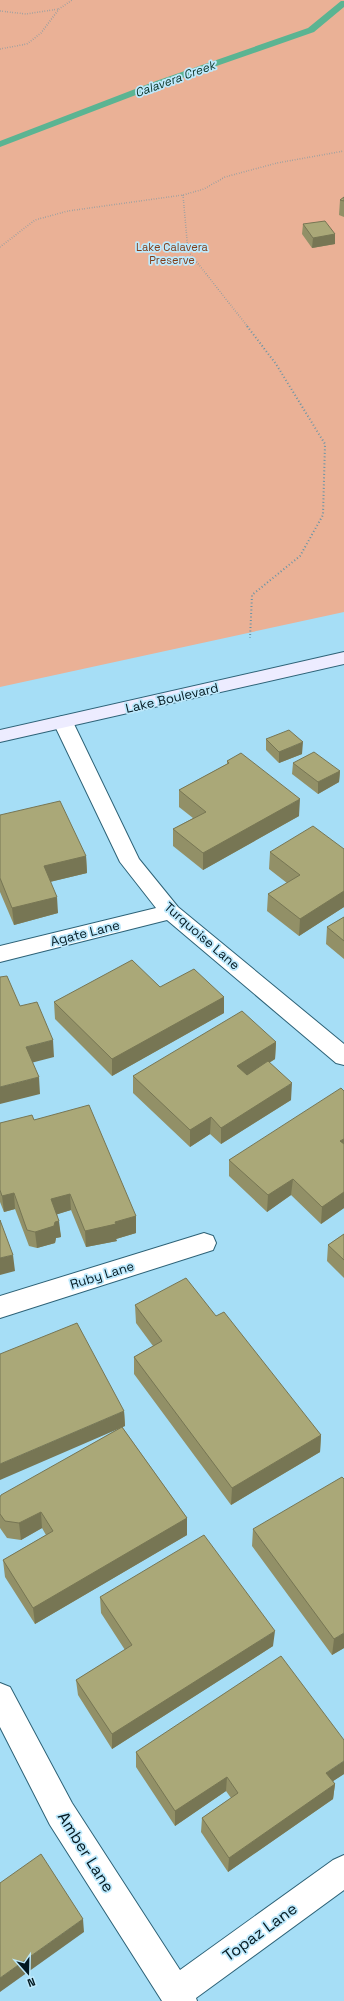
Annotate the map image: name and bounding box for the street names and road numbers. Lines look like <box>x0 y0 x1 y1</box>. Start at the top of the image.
street label: Lake Boulevard <box>124 679 220 717</box>
street label: Turquoise Lane <box>161 898 243 974</box>
street label: Agate Lane <box>49 916 121 950</box>
street label: Ruby Lane <box>68 1257 136 1293</box>
street label: Amber Lane <box>53 1808 119 1896</box>
street label: Topaz Lane <box>219 1898 301 1966</box>

